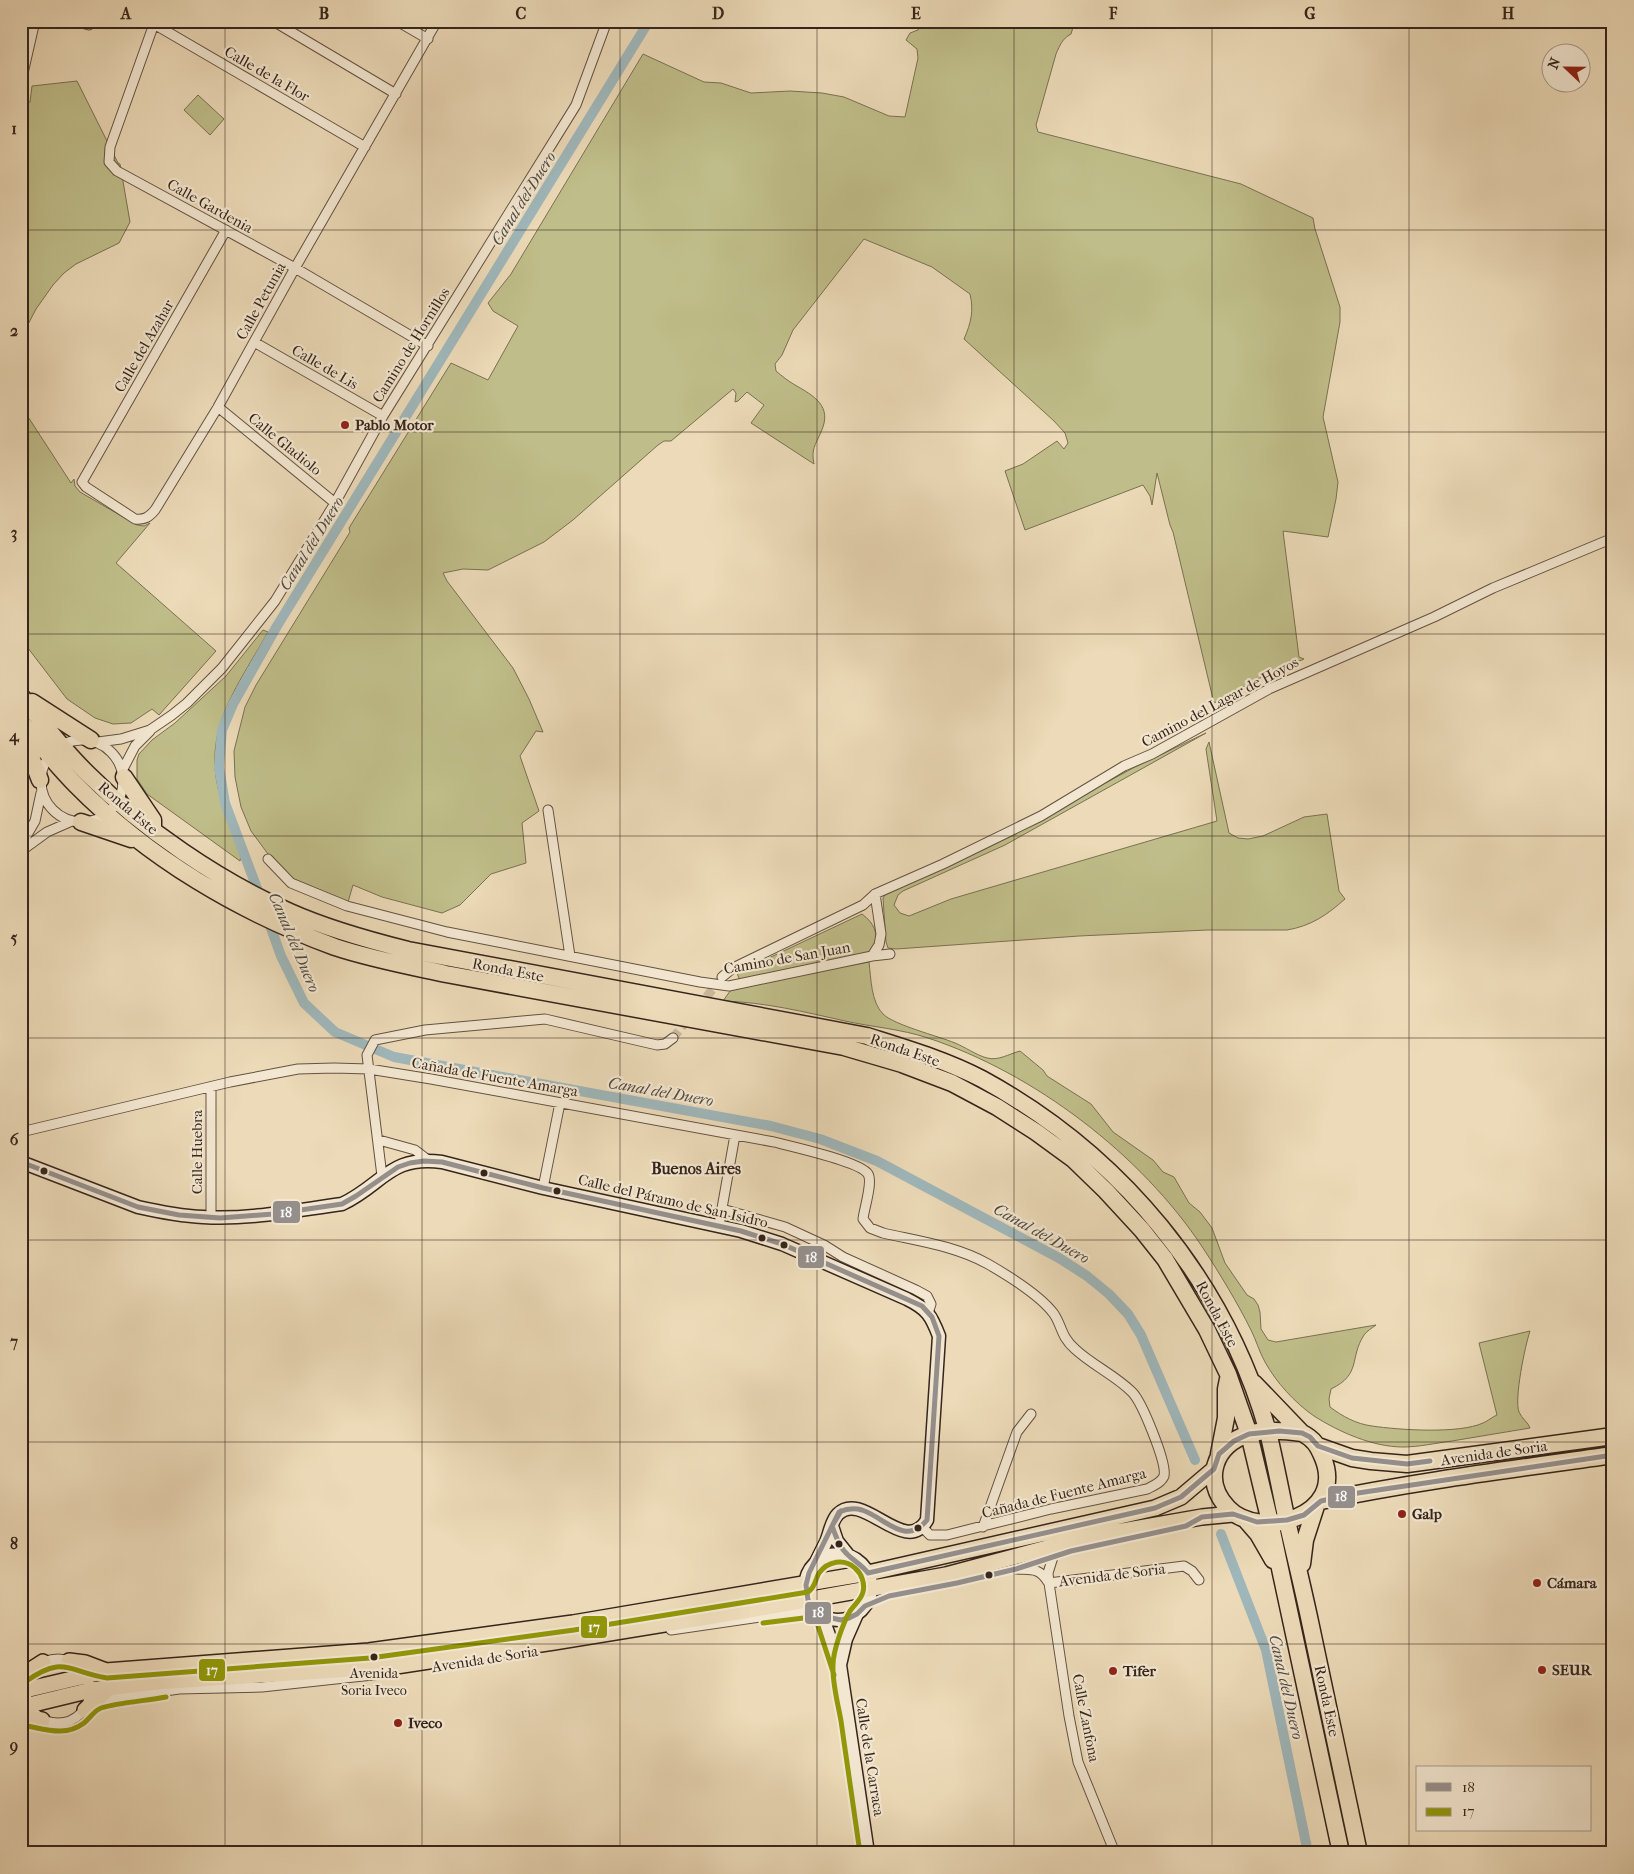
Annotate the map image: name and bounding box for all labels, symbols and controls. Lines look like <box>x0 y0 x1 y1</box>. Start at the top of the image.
text: A <box>120 4 132 23</box>
text: B <box>319 4 329 23</box>
text: C <box>516 4 527 23</box>
text: D <box>712 4 724 23</box>
text: E <box>911 4 921 23</box>
text: F <box>1108 4 1118 23</box>
text: G <box>1304 4 1316 23</box>
text: H <box>1502 4 1515 23</box>
street label: Calle de la Flor <box>221 42 313 106</box>
north arrow <box>1542 42 1592 92</box>
text: N <box>1545 55 1564 71</box>
text: 1 <box>11 119 17 138</box>
water label: Canal del Duero <box>487 148 560 249</box>
street label: Calle Gardenia <box>164 175 257 237</box>
street label: Calle Petunia <box>232 258 290 343</box>
street label: Camino de Hornillos <box>368 284 454 406</box>
street label: Calle del Azahar <box>110 296 178 395</box>
text: 2 <box>10 321 18 340</box>
street label: Calle de Lis <box>289 341 362 393</box>
street label: Calle Gladiolo <box>245 409 326 479</box>
place label: Pablo Motor <box>355 416 434 434</box>
marker: Pablo Motor <box>339 419 351 431</box>
water label: Canal del Duero <box>275 493 348 594</box>
text: 3 <box>11 523 17 543</box>
street label: Camino del Lagar de Hoyos <box>1138 653 1302 751</box>
text: 4 <box>8 726 20 746</box>
street label: Ronda Este <box>94 778 162 839</box>
water label: Canal del Duero <box>265 889 324 995</box>
text: 5 <box>11 928 18 947</box>
street label: Camino de San Juan <box>722 938 852 978</box>
street label: Ronda Este <box>471 954 546 986</box>
street label: Ronda Este <box>868 1030 943 1071</box>
street label: Cañada de Fuente Amarga <box>410 1053 581 1101</box>
water label: Canal del Duero <box>607 1073 715 1110</box>
street label: Calle Huebra <box>188 1109 206 1194</box>
text: 6 <box>10 1130 19 1149</box>
district label: Buenos Aires <box>651 1159 741 1178</box>
unlabelled marker <box>39 1166 49 1176</box>
unlabelled marker <box>479 1168 489 1178</box>
street label: Calle del Páramo de San Isidro <box>576 1170 770 1232</box>
unlabelled marker <box>552 1186 562 1196</box>
water label: Canal del Duero <box>990 1199 1093 1268</box>
line badge: 18 <box>272 1200 301 1224</box>
text: 18 <box>280 1204 292 1221</box>
unlabelled marker <box>757 1233 767 1243</box>
unlabelled marker <box>779 1240 789 1250</box>
line badge: 18 <box>797 1245 825 1269</box>
text: 18 <box>805 1249 817 1266</box>
street label: Ronda Este <box>1192 1278 1242 1351</box>
text: 7 <box>9 1332 18 1351</box>
street label: Avenida de Soria <box>1439 1436 1549 1470</box>
street label: Cañada de Fuente Amarga <box>980 1464 1149 1522</box>
line badge: 18 <box>1327 1485 1356 1509</box>
text: 18 <box>1335 1488 1347 1505</box>
place label: Galp <box>1412 1505 1442 1523</box>
marker: Galp <box>1396 1508 1408 1520</box>
unlabelled marker <box>913 1523 923 1533</box>
text: 8 <box>10 1534 18 1553</box>
unlabelled marker <box>834 1539 844 1549</box>
street label: Avenida de Soria <box>1057 1559 1167 1591</box>
unlabelled marker <box>984 1570 994 1580</box>
place label: Cámara <box>1547 1574 1598 1592</box>
marker: Cámara <box>1531 1577 1543 1589</box>
line badge: 18 <box>804 1601 832 1625</box>
text: 18 <box>812 1604 824 1621</box>
line badge: 17 <box>580 1615 608 1639</box>
text: 17 <box>588 1619 600 1636</box>
water label: Canal del Duero <box>1265 1633 1308 1741</box>
street label: Avenida de Soria <box>430 1642 540 1676</box>
marker: Avenida Soria Iveco <box>369 1652 379 1662</box>
line badge: 17 <box>198 1658 226 1682</box>
place label: SEUR <box>1552 1661 1593 1679</box>
text: 17 <box>206 1662 218 1679</box>
place label: Tifer <box>1122 1662 1156 1680</box>
street label: Ronda Este <box>1311 1664 1343 1739</box>
marker: SEUR <box>1536 1664 1548 1676</box>
place label: Avenida Soria Iveco <box>341 1665 407 1699</box>
marker: Tifer <box>1107 1665 1119 1677</box>
street label: Calle Zanfona <box>1069 1672 1104 1765</box>
street label: Calle de la Carraca <box>852 1697 888 1818</box>
place label: Iveco <box>408 1714 443 1732</box>
marker: Iveco <box>392 1717 404 1729</box>
text: 9 <box>9 1736 18 1756</box>
legend <box>1416 1766 1592 1832</box>
text: 18 <box>1462 1778 1475 1796</box>
text: 17 <box>1462 1802 1475 1820</box>

